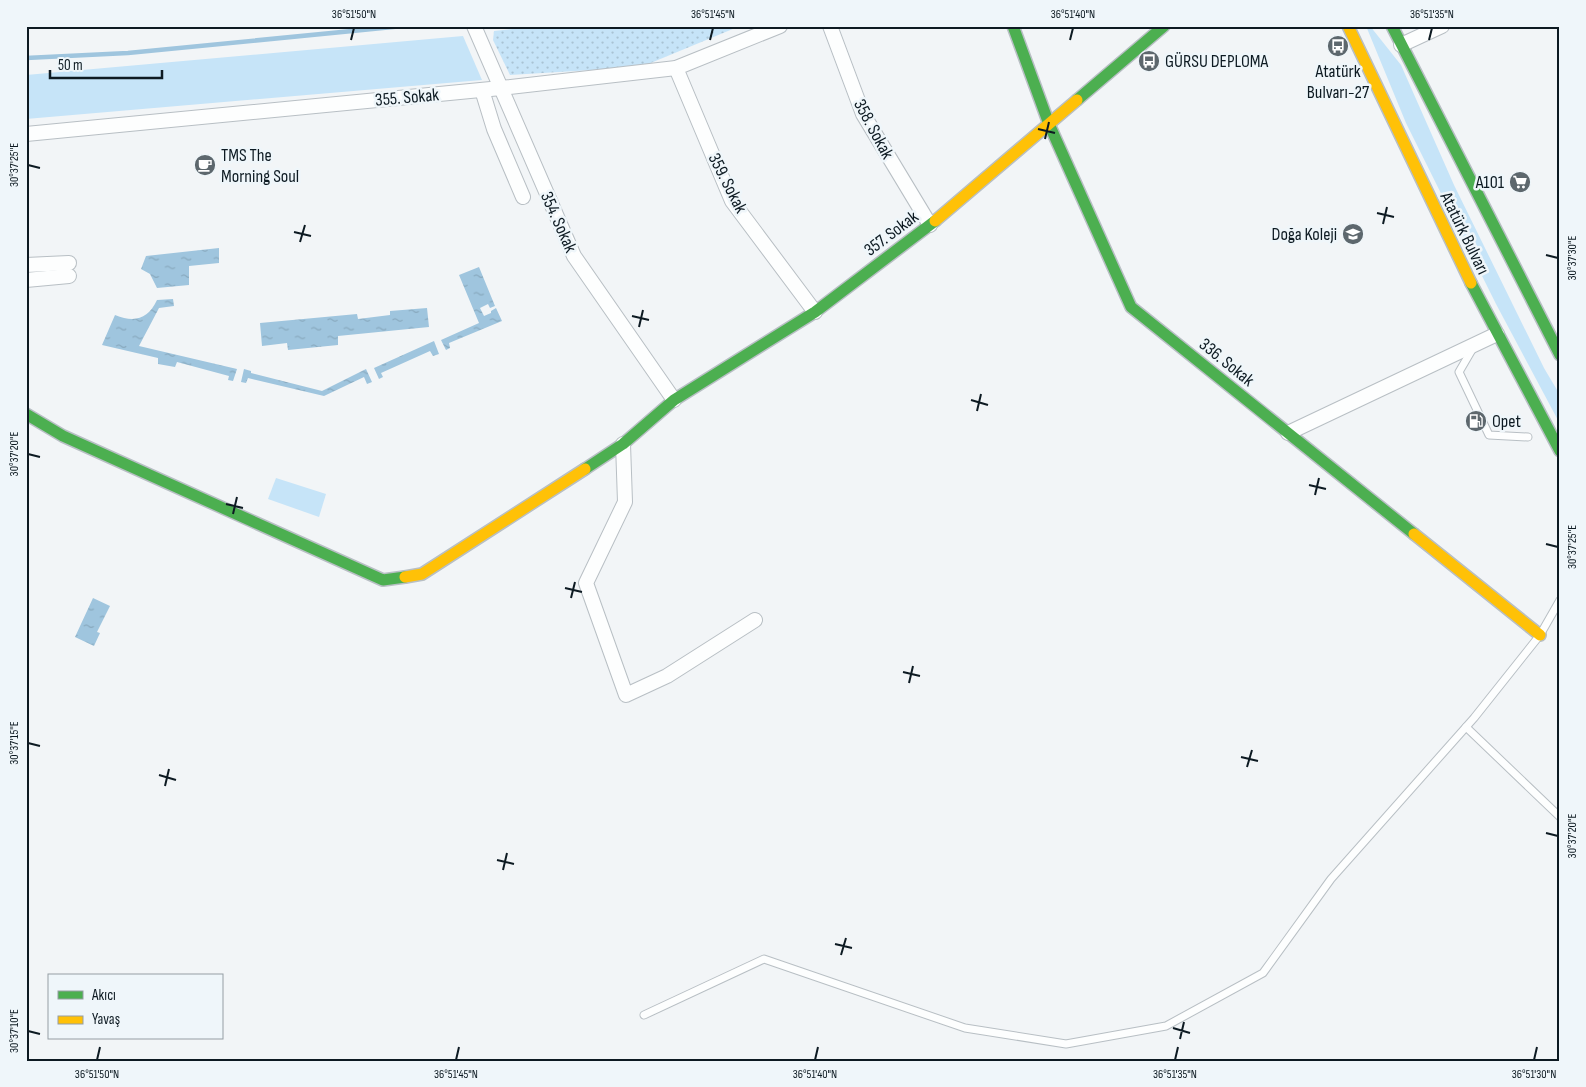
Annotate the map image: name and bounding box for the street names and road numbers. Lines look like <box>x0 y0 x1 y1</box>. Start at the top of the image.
street label: 355. Sokak <box>374 84 440 111</box>
street label: 358. Sokak <box>849 96 898 163</box>
street label: 359. Sokak <box>704 150 752 217</box>
street label: 354. Sokak <box>536 188 581 256</box>
street label: Atatürk Bulvarı <box>1435 188 1493 278</box>
street label: 357. Sokak <box>860 206 923 261</box>
street label: 336. Sokak <box>1195 334 1259 391</box>

